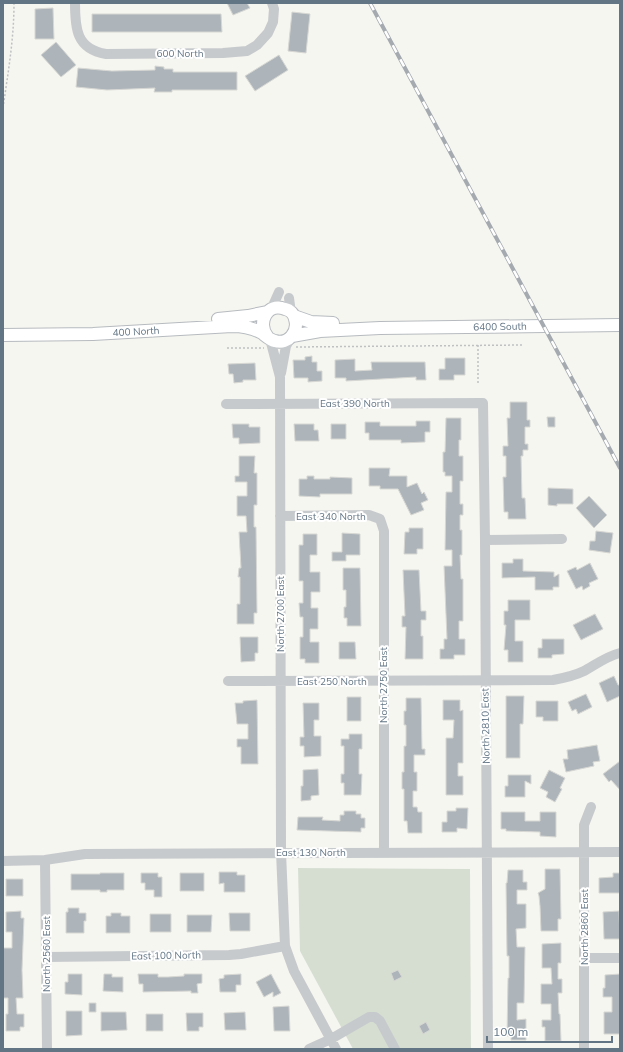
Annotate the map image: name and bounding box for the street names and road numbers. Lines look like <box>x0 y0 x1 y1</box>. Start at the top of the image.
street label: 600 North <box>156 47 204 60</box>
street label: 6400 South <box>473 320 527 333</box>
street label: 400 North <box>112 324 160 339</box>
street label: East 390 North <box>320 397 390 410</box>
street label: East 340 North <box>296 510 366 523</box>
street label: North 2700 East <box>274 576 287 652</box>
street label: North 2750 East <box>377 647 390 723</box>
street label: East 250 North <box>297 675 367 688</box>
street label: North 2810 East <box>478 687 493 764</box>
street label: East 130 North <box>276 846 346 859</box>
street label: North 2860 East <box>578 889 591 965</box>
street label: North 2560 East <box>40 916 53 992</box>
street label: East 100 North <box>131 948 201 963</box>

